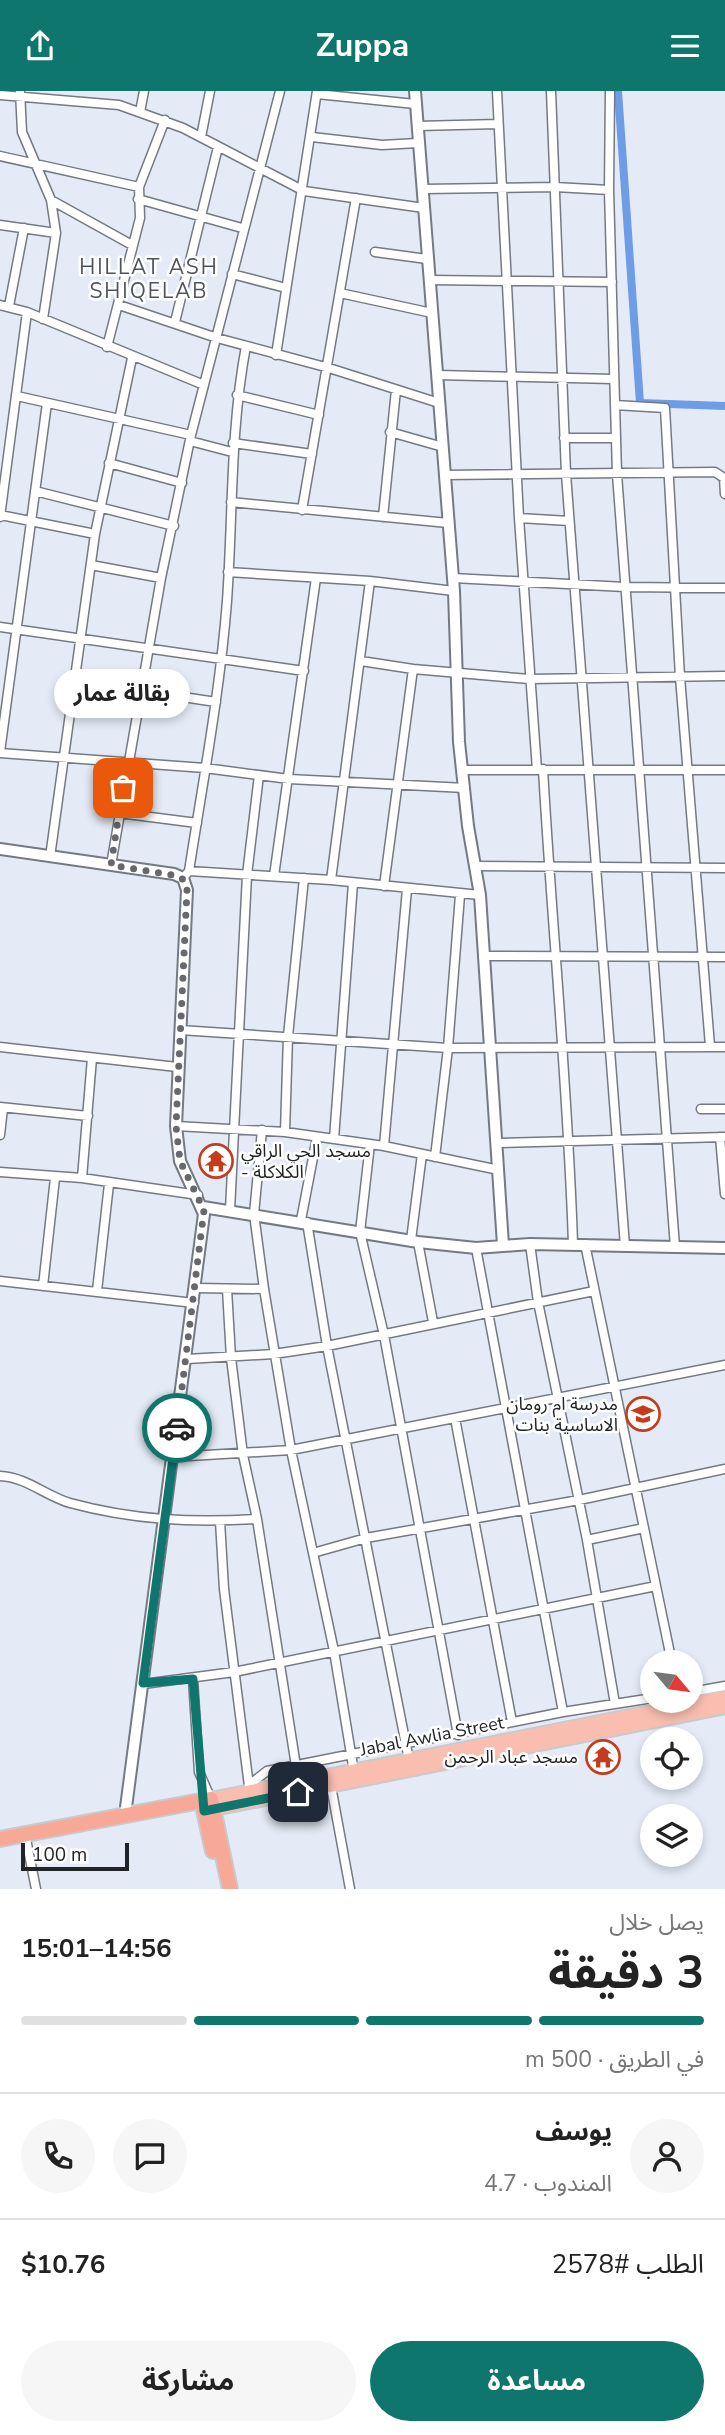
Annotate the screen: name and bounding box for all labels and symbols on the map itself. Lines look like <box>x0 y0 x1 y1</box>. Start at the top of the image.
district label: HILLAT ASH SHIQELAB <box>79 253 219 305</box>
callout: بقالة عمار <box>55 669 191 718</box>
pin <box>93 758 153 818</box>
place label: مسجد الحي الراقي - الكلاكلة <box>241 1139 371 1184</box>
temple icon: مسجد الحي الراقي - الكلاكلة <box>197 1142 235 1180</box>
place label: مدرسة ام رومان الاساسية بنات <box>506 1392 618 1437</box>
courier <box>142 1393 212 1463</box>
school or university icon: مدرسة ام رومان الاساسية بنات <box>624 1395 662 1433</box>
north arrow <box>640 1650 704 1713</box>
street label: Jabal Awlia Street <box>357 1710 507 1762</box>
temple icon: مسجد عباد الرحمن <box>584 1738 622 1776</box>
place label: مسجد عباد الرحمن <box>444 1745 578 1769</box>
pin <box>268 1762 328 1822</box>
scale bar <box>21 1840 130 1872</box>

